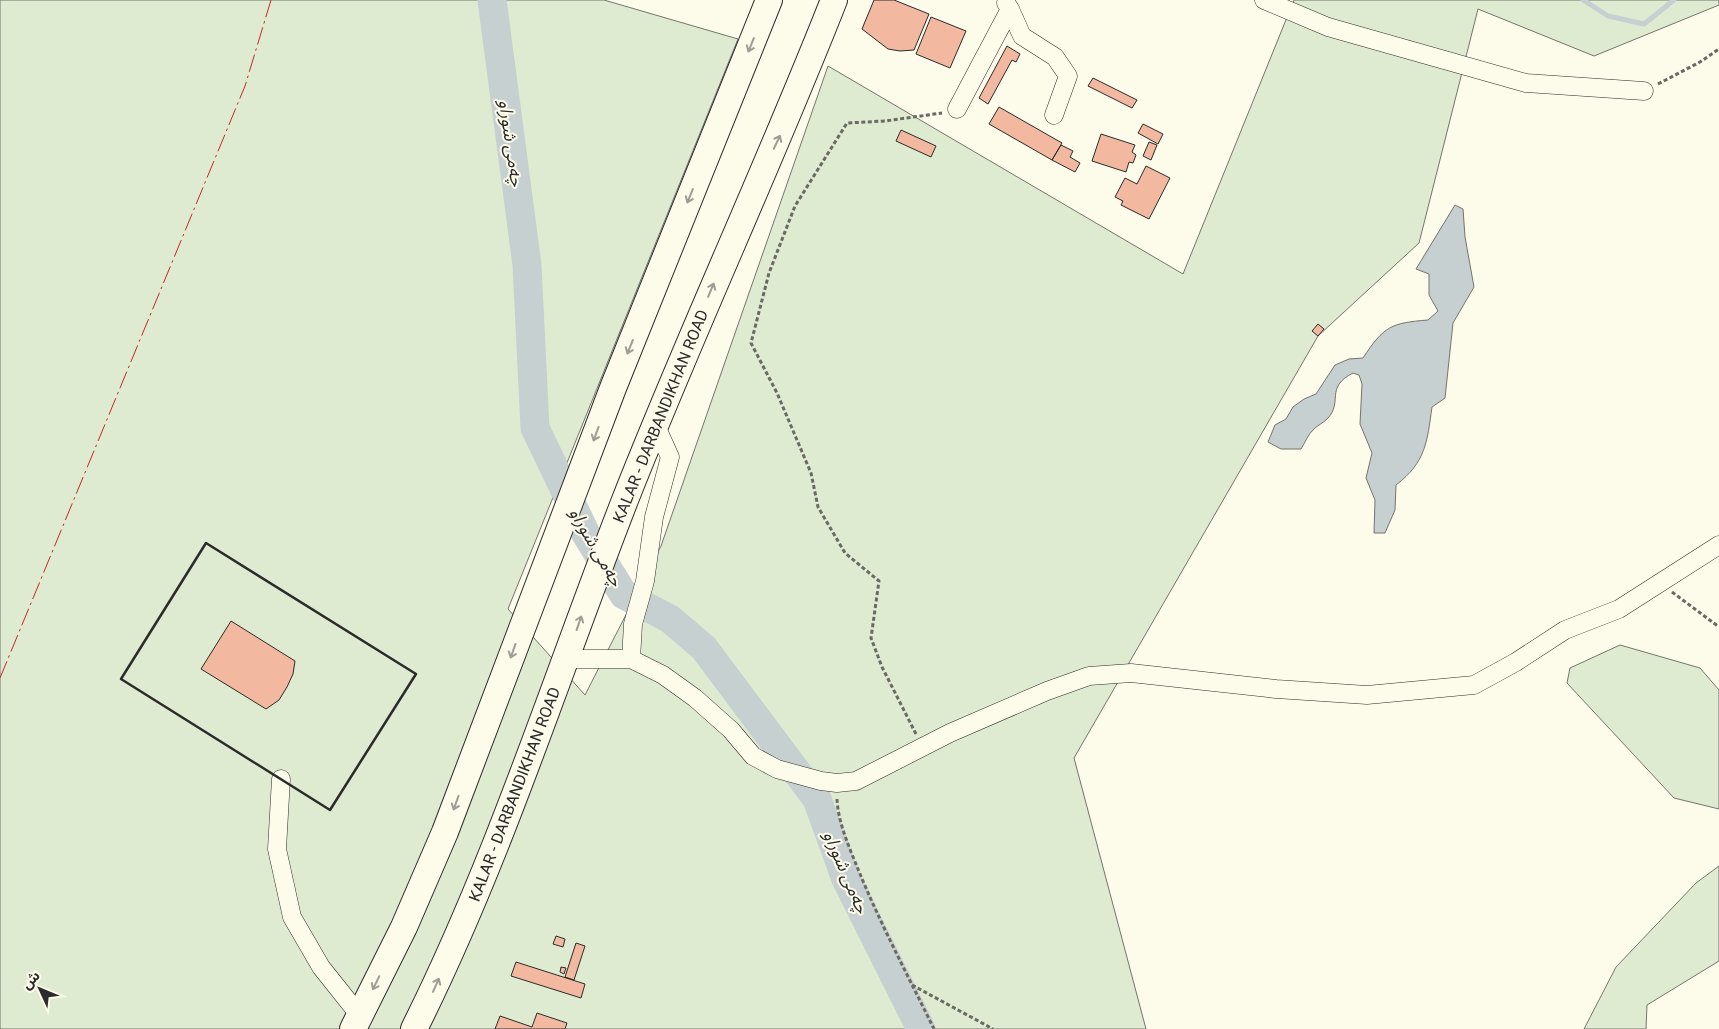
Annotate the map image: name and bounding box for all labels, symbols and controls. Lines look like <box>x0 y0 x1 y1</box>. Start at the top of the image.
one-way arrow <box>746 37 756 52</box>
water label: چەمی شوراو <box>493 98 528 188</box>
one-way arrow <box>773 134 783 149</box>
one-way arrow <box>685 188 695 203</box>
one-way arrow <box>707 283 717 298</box>
street label: KALAR - DARBANDIKHAN ROAD <box>609 307 712 526</box>
one-way arrow <box>624 339 633 354</box>
one-way arrow <box>591 426 600 441</box>
water label: چەمی شوراو <box>564 504 628 591</box>
one-way arrow <box>575 615 584 631</box>
one-way arrow <box>508 643 517 658</box>
street label: KALAR - DARBANDIKHAN ROAD <box>465 684 564 904</box>
one-way arrow <box>451 795 460 810</box>
water label: چەمی شوراو <box>818 827 873 917</box>
north arrow <box>15 964 65 1014</box>
text: ش <box>18 968 43 992</box>
one-way arrow <box>371 976 381 991</box>
one-way arrow <box>431 978 441 993</box>

